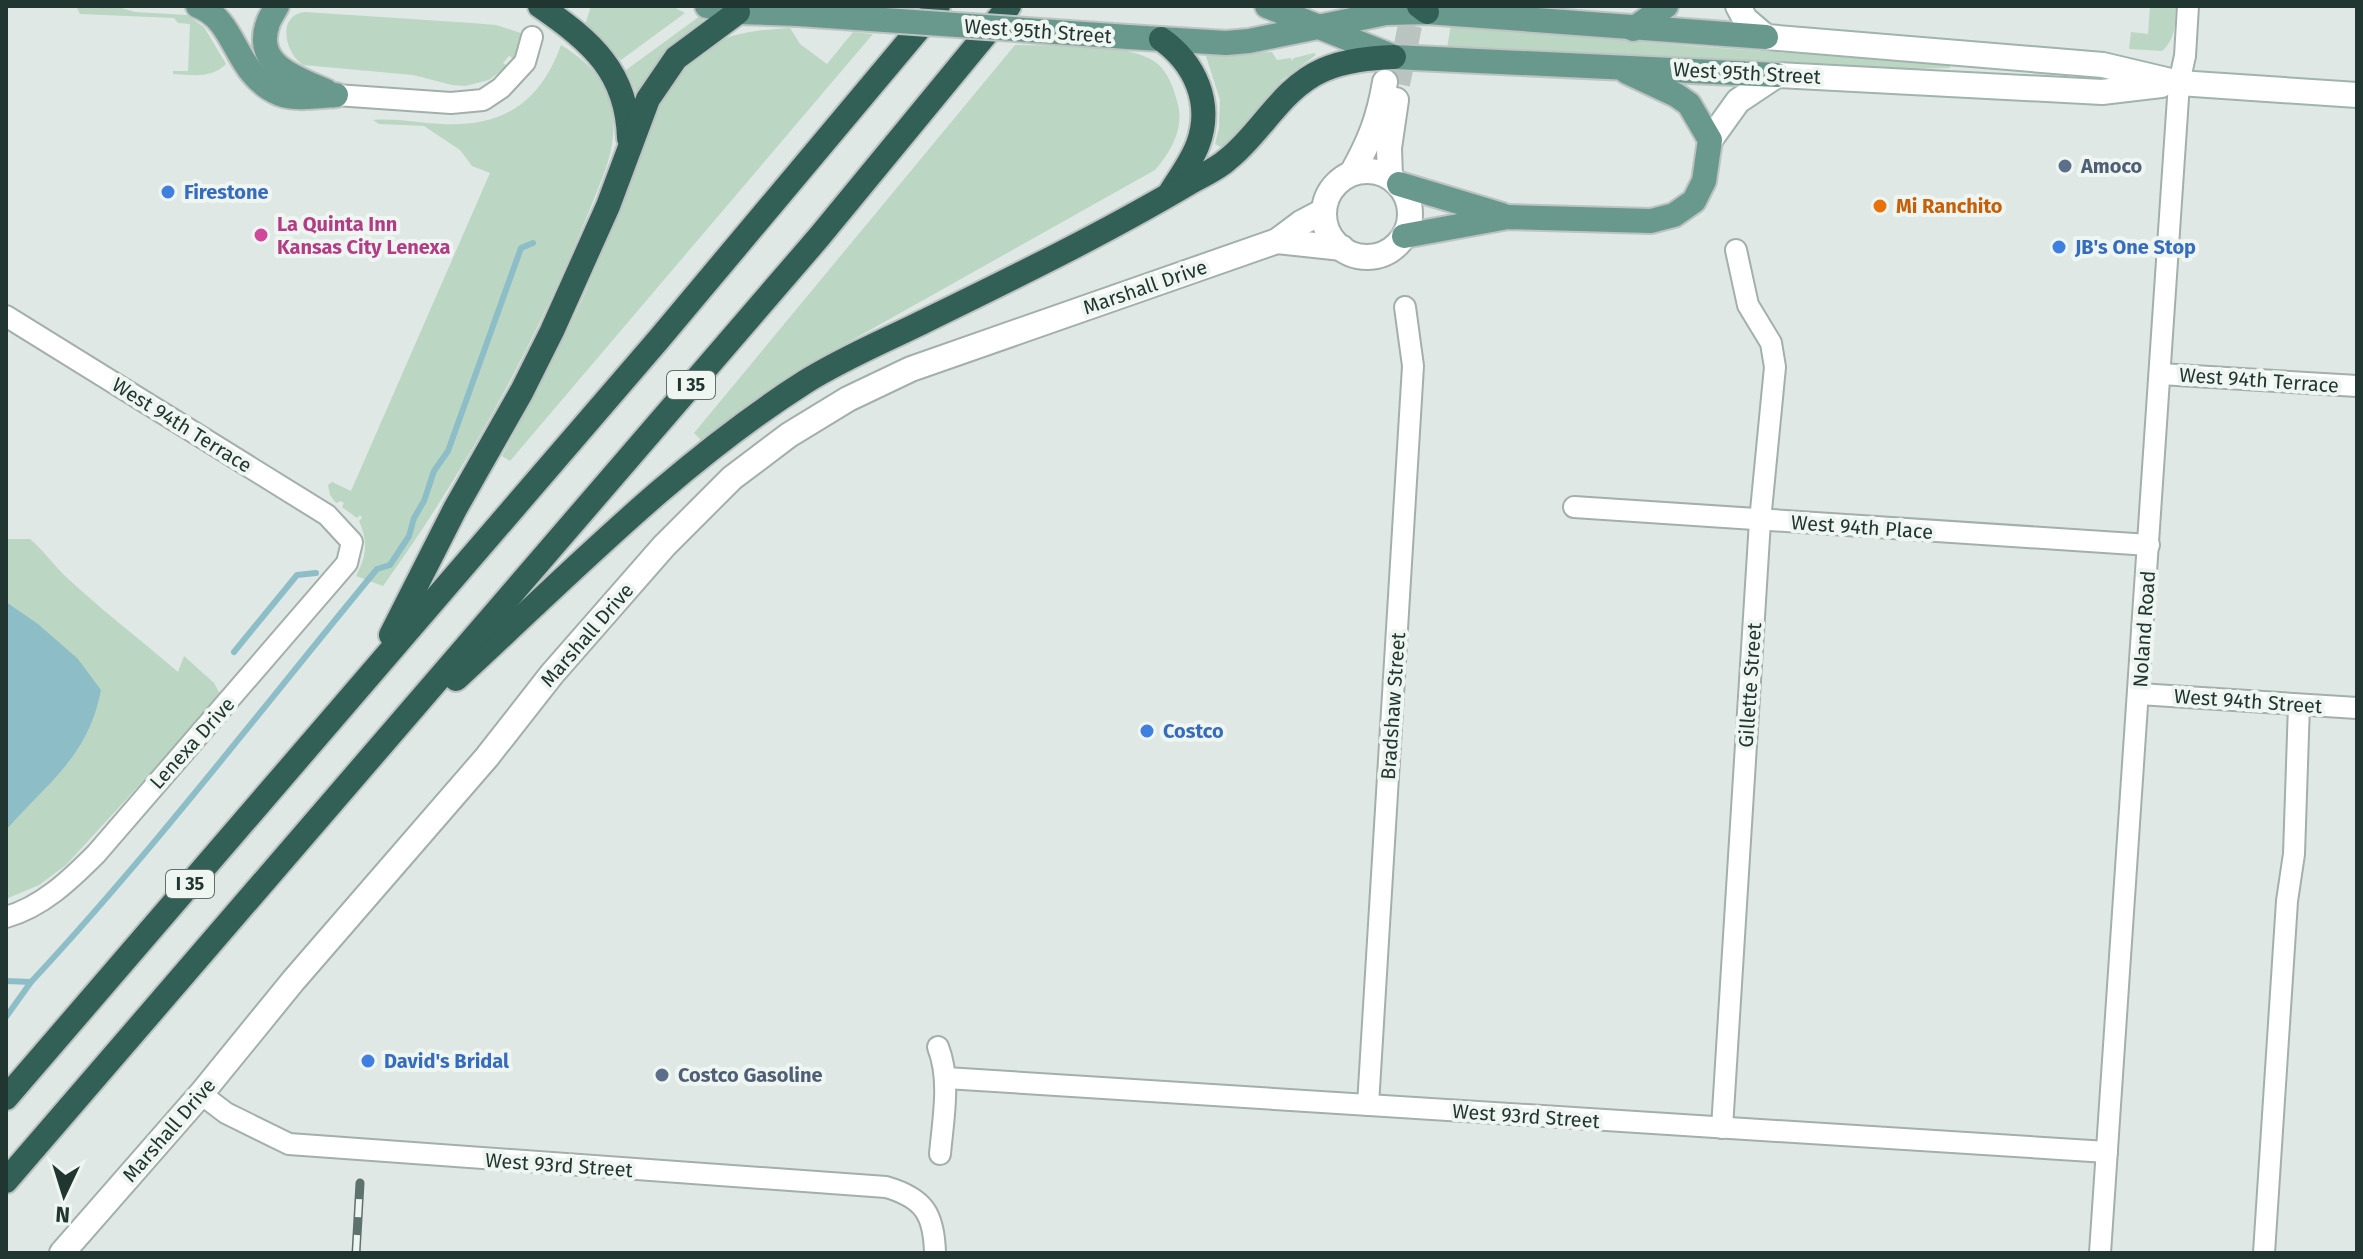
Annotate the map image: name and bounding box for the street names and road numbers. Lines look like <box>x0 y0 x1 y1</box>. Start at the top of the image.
street label: West 95th Street <box>963 14 1113 48</box>
street label: West 95th Street <box>1672 57 1822 89</box>
street label: Marshall Drive <box>1080 255 1210 319</box>
street label: West 94th Terrace <box>2178 362 2340 398</box>
road number: I 35 <box>667 371 715 399</box>
street label: West 94th Terrace <box>108 372 256 478</box>
street label: West 94th Place <box>1790 510 1934 544</box>
street label: Noland Road <box>2128 570 2160 688</box>
street label: Marshall Drive <box>535 578 639 692</box>
street label: Gillette Street <box>1734 621 1766 748</box>
street label: Bradshaw Street <box>1376 631 1410 781</box>
street label: West 94th Street <box>2173 684 2324 718</box>
street label: Lenexa Drive <box>145 692 239 794</box>
road number: I 35 <box>166 870 214 898</box>
street label: Marshall Drive <box>117 1073 221 1187</box>
street label: West 93rd Street <box>1451 1099 1601 1133</box>
street label: West 93rd Street <box>484 1148 634 1182</box>

